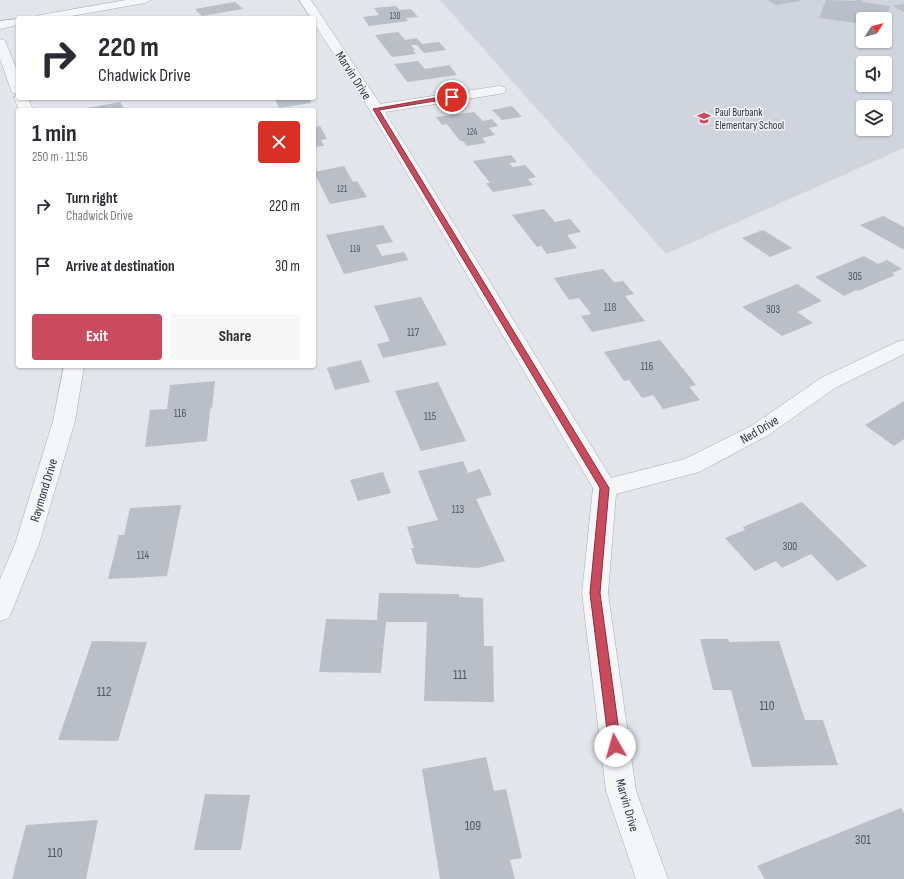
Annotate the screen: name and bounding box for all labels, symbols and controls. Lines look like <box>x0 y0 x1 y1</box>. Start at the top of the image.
house number: 130 <box>390 11 400 22</box>
north arrow <box>856 12 892 48</box>
map controls <box>856 12 892 136</box>
text: 220 m <box>98 31 159 64</box>
icon: right <box>32 32 84 84</box>
street label: Marvin Drive <box>332 48 375 103</box>
button: sound <box>856 56 892 92</box>
text: Chadwick Drive <box>98 65 191 86</box>
pin <box>435 80 469 114</box>
icon: arrive <box>441 86 463 108</box>
button: layers <box>856 100 892 136</box>
place label: Paul Burbank Elementary School <box>715 106 784 132</box>
school or university icon: Paul Burbank Elementary School <box>696 110 712 126</box>
text: 1 min <box>32 119 77 148</box>
button: close <box>258 121 300 163</box>
house number: 124 <box>467 127 478 138</box>
text: 250 m · 11:56 <box>32 149 88 165</box>
house number: 121 <box>337 184 348 195</box>
text: Turn right <box>66 189 118 208</box>
icon: right <box>32 195 54 217</box>
text: 220 m <box>269 197 300 216</box>
text: Chadwick Drive <box>66 208 133 224</box>
house number: 119 <box>350 244 360 255</box>
icon: arrive <box>32 255 54 277</box>
text: Arrive at destination <box>66 257 175 276</box>
text: 30 m <box>275 257 300 276</box>
house number: 305 <box>848 270 862 283</box>
house number: 118 <box>604 301 616 314</box>
house number: 303 <box>766 303 780 316</box>
button: Exit <box>32 314 162 360</box>
button: Share <box>170 314 300 360</box>
house number: 117 <box>407 326 420 339</box>
house number: 116 <box>641 360 653 373</box>
house number: 116 <box>174 407 186 420</box>
house number: 115 <box>424 410 436 423</box>
street label: Ned Drive <box>737 412 782 448</box>
street label: Raymond Drive <box>27 457 61 524</box>
house number: 113 <box>452 503 465 516</box>
house number: 300 <box>783 540 797 553</box>
house number: 114 <box>137 549 150 562</box>
house number: 111 <box>453 667 467 683</box>
house number: 112 <box>97 684 111 700</box>
house number: 110 <box>760 698 775 714</box>
position arrow <box>594 725 636 767</box>
street label: Marvin Drive <box>612 777 642 834</box>
house number: 109 <box>465 818 481 834</box>
house number: 301 <box>855 832 871 848</box>
house number: 110 <box>48 845 63 861</box>

